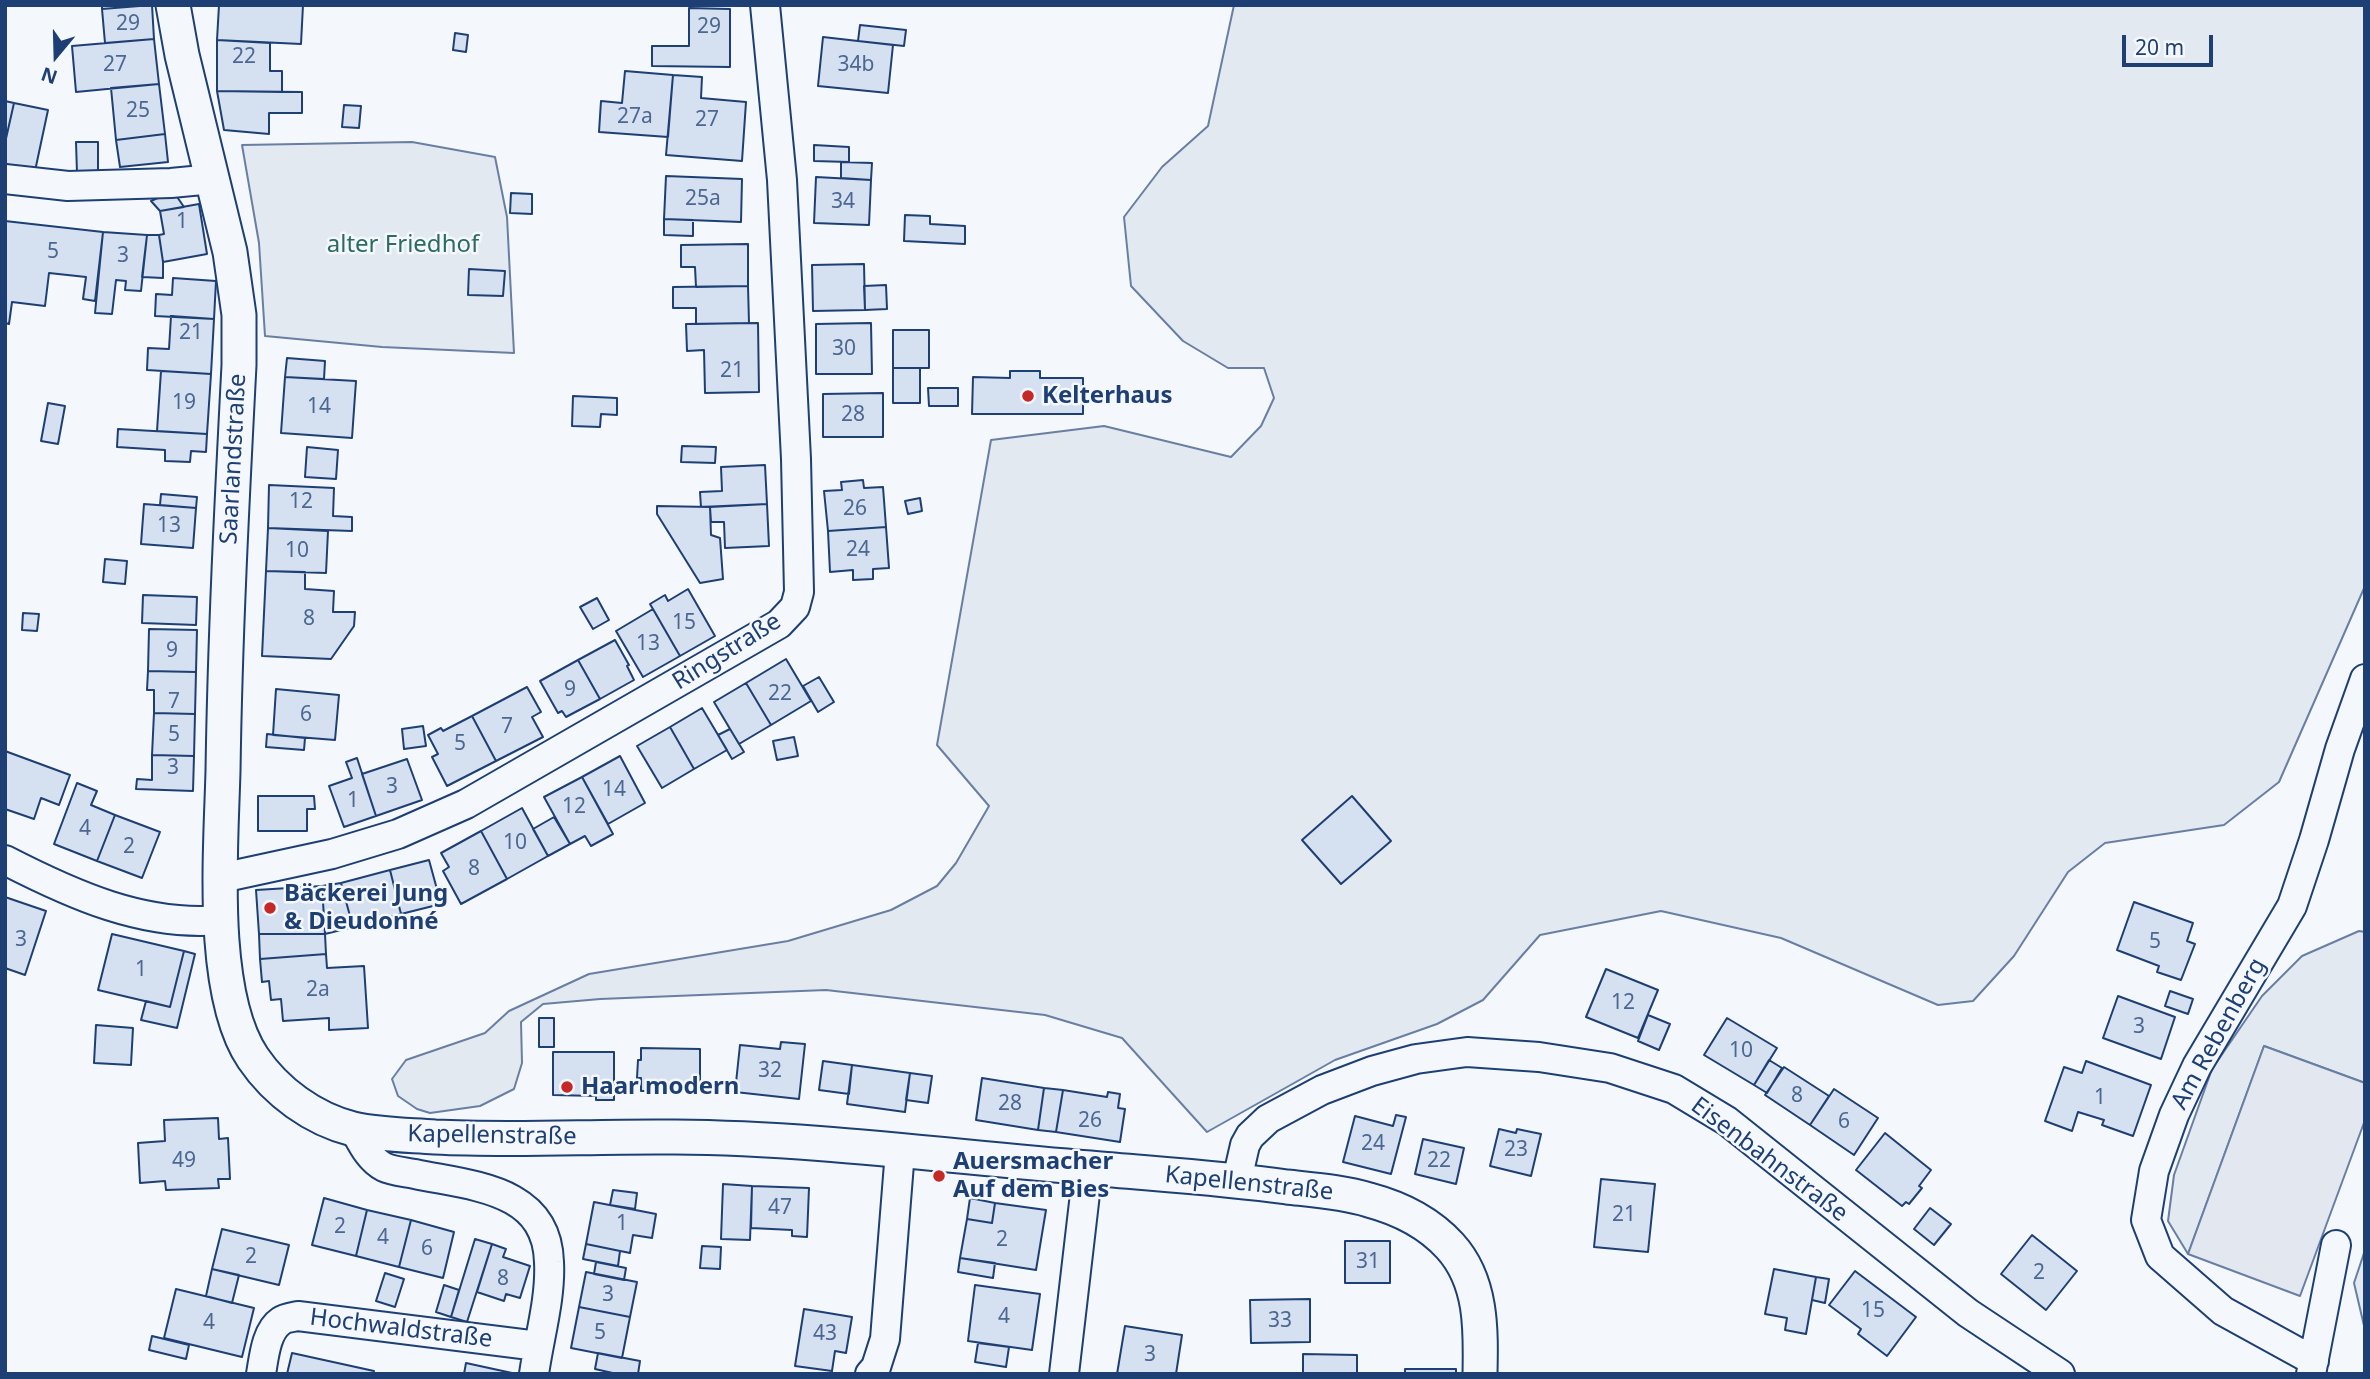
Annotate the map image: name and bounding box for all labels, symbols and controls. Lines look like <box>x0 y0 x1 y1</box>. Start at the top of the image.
house number: 29 <box>116 11 140 37</box>
house number: 29 <box>697 14 721 40</box>
north arrow <box>21 21 91 91</box>
scale bar <box>2125 21 2216 65</box>
text: 20 m <box>2135 33 2184 61</box>
house number: 22 <box>232 44 256 70</box>
house number: 27 <box>103 52 127 78</box>
house number: 34b <box>838 52 874 78</box>
text: N <box>38 61 61 91</box>
house number: 25 <box>126 98 150 124</box>
house number: 27a <box>617 104 653 130</box>
house number: 27 <box>695 107 719 133</box>
house number: 25a <box>685 186 721 212</box>
house number: 34 <box>831 189 855 215</box>
house number: 1 <box>176 209 188 235</box>
park label: alter Friedhof <box>327 231 479 259</box>
house number: 5 <box>47 239 59 265</box>
house number: 3 <box>117 243 129 269</box>
house number: 21 <box>179 320 203 346</box>
house number: 30 <box>832 336 856 362</box>
house number: 21 <box>720 358 744 384</box>
street label: Saarlandstraße <box>215 373 253 545</box>
place label: Kelterhaus <box>1042 382 1173 410</box>
marker: Kelterhaus <box>1020 388 1036 404</box>
house number: 19 <box>172 390 196 416</box>
house number: 14 <box>307 394 331 420</box>
house number: 28 <box>841 402 865 428</box>
house number: 12 <box>289 489 313 515</box>
house number: 26 <box>843 496 867 522</box>
house number: 13 <box>157 513 181 539</box>
house number: 24 <box>846 537 870 563</box>
house number: 10 <box>285 538 309 564</box>
house number: 8 <box>303 606 315 632</box>
street label: Ringstraße <box>667 607 787 697</box>
house number: 15 <box>672 610 696 636</box>
house number: 13 <box>636 631 660 657</box>
house number: 9 <box>166 638 178 664</box>
house number: 9 <box>564 677 576 703</box>
house number: 22 <box>768 681 792 707</box>
house number: 7 <box>168 689 180 715</box>
house number: 6 <box>300 702 312 728</box>
house number: 7 <box>501 714 513 740</box>
house number: 5 <box>168 722 180 748</box>
house number: 5 <box>454 731 466 757</box>
house number: 3 <box>167 755 179 781</box>
house number: 3 <box>386 774 398 800</box>
house number: 14 <box>602 777 626 803</box>
house number: 1 <box>347 788 359 814</box>
house number: 12 <box>562 794 586 820</box>
house number: 4 <box>79 816 91 842</box>
house number: 10 <box>503 830 527 856</box>
house number: 2 <box>123 834 135 860</box>
house number: 8 <box>468 856 480 882</box>
place label: Bäckerei Jung & Dieudonné <box>284 880 448 936</box>
marker: Bäckerei Jung & Dieudonné <box>262 900 278 916</box>
house number: 3 <box>15 927 27 953</box>
house number: 5 <box>2149 929 2161 955</box>
street label: Am Rebenberg <box>2166 953 2272 1115</box>
house number: 1 <box>135 957 147 983</box>
house number: 2a <box>306 977 330 1003</box>
house number: 12 <box>1611 990 1635 1016</box>
house number: 3 <box>2133 1014 2145 1040</box>
house number: 10 <box>1729 1038 1753 1064</box>
house number: 32 <box>758 1058 782 1084</box>
place label: Haar modern <box>581 1073 739 1101</box>
marker: Haar modern <box>559 1079 575 1095</box>
house number: 8 <box>1791 1083 1803 1109</box>
house number: 1 <box>2094 1085 2106 1111</box>
house number: 28 <box>998 1091 1022 1117</box>
street label: Eisenbahnstraße <box>1685 1092 1853 1228</box>
house number: 26 <box>1078 1108 1102 1134</box>
house number: 6 <box>1838 1109 1850 1135</box>
street label: Kapellenstraße <box>407 1120 577 1152</box>
house number: 24 <box>1361 1131 1385 1157</box>
house number: 23 <box>1504 1137 1528 1163</box>
house number: 49 <box>172 1148 196 1174</box>
place label: Auersmacher Auf dem Bies <box>953 1148 1113 1204</box>
house number: 22 <box>1427 1148 1451 1174</box>
street label: Kapellenstraße <box>1163 1161 1335 1207</box>
marker: Auersmacher Auf dem Bies <box>931 1168 947 1184</box>
house number: 47 <box>768 1195 792 1221</box>
house number: 21 <box>1612 1202 1636 1228</box>
house number: 1 <box>616 1211 628 1237</box>
house number: 2 <box>334 1214 346 1240</box>
house number: 4 <box>377 1225 389 1251</box>
house number: 2 <box>996 1227 1008 1253</box>
house number: 6 <box>421 1236 433 1262</box>
house number: 2 <box>245 1244 257 1270</box>
house number: 31 <box>1356 1249 1380 1275</box>
house number: 2 <box>2033 1260 2045 1286</box>
house number: 8 <box>497 1266 509 1292</box>
house number: 3 <box>602 1282 614 1308</box>
house number: 15 <box>1861 1298 1885 1324</box>
street label: Hochwaldstraße <box>308 1304 494 1354</box>
house number: 4 <box>998 1304 1010 1330</box>
house number: 33 <box>1268 1308 1292 1334</box>
house number: 4 <box>203 1310 215 1336</box>
house number: 5 <box>594 1320 606 1346</box>
house number: 43 <box>813 1321 837 1347</box>
house number: 3 <box>1144 1342 1156 1368</box>

